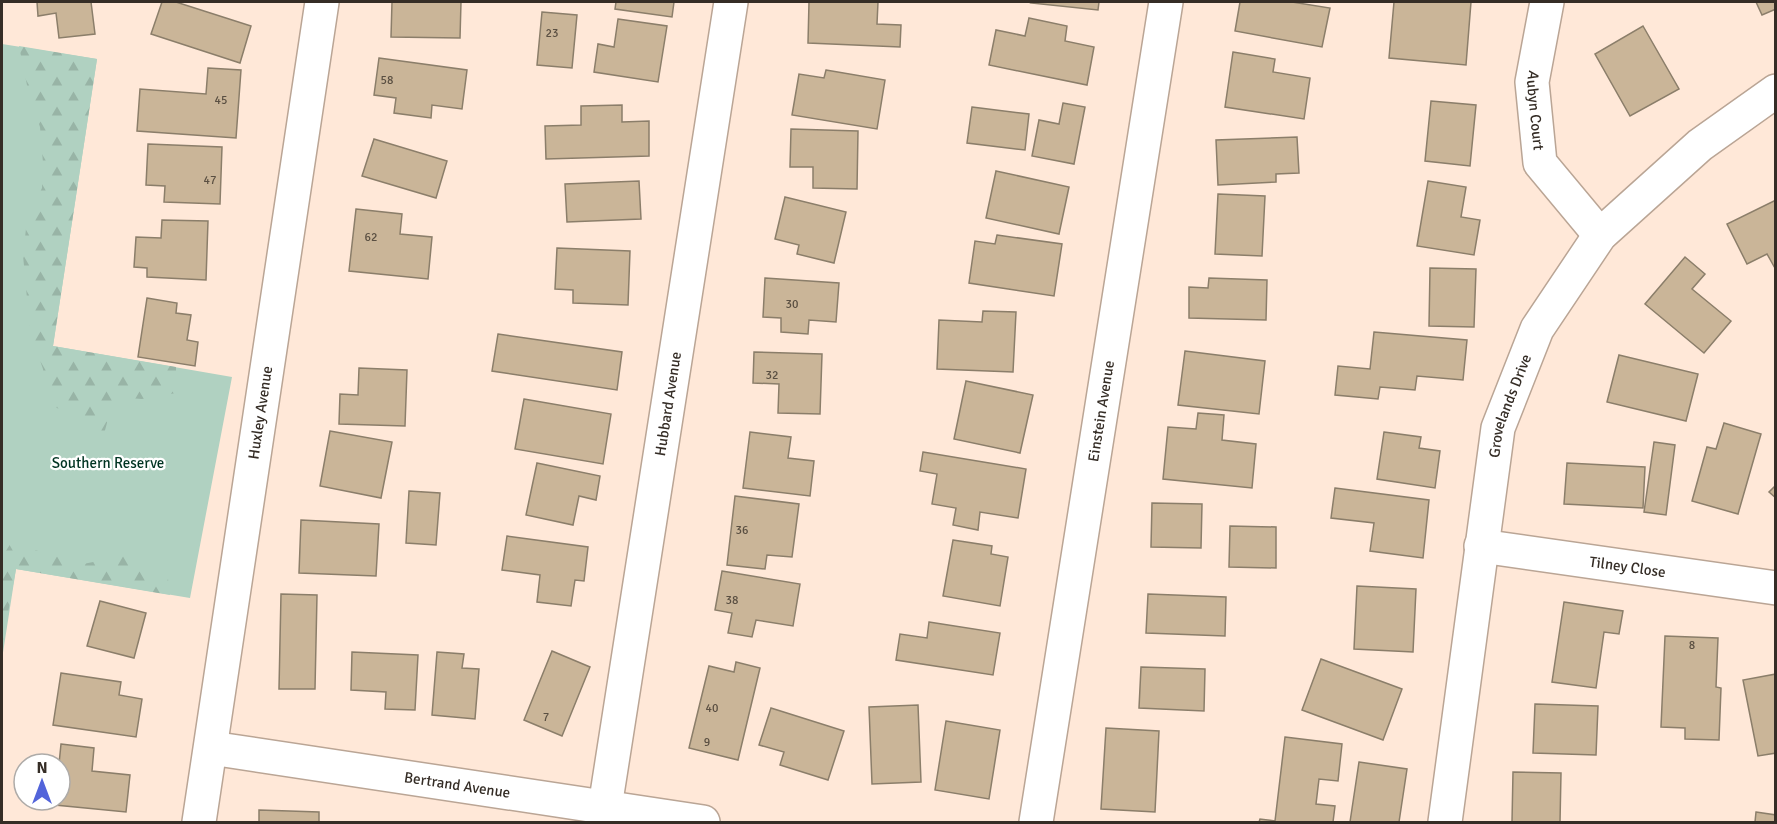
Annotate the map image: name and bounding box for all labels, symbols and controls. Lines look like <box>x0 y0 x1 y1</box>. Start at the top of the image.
house number: 23 <box>546 26 558 41</box>
street label: Aubyn Court <box>1523 69 1548 151</box>
house number: 58 <box>381 73 393 88</box>
house number: 45 <box>215 93 227 108</box>
house number: 47 <box>204 173 216 188</box>
house number: 62 <box>365 230 377 245</box>
house number: 30 <box>786 297 798 312</box>
street label: Hubbard Avenue <box>651 350 685 457</box>
street label: Grovelands Drive <box>1485 352 1535 459</box>
street label: Einstein Avenue <box>1084 359 1118 463</box>
street label: Huxley Avenue <box>245 365 276 460</box>
house number: 32 <box>766 368 778 383</box>
park label: Southern Reserve <box>52 454 164 472</box>
house number: 36 <box>736 523 748 538</box>
street label: Tilney Close <box>1588 553 1667 581</box>
house number: 38 <box>726 593 738 608</box>
house number: 8 <box>1689 638 1695 653</box>
house number: 40 <box>706 701 718 716</box>
house number: 7 <box>543 710 549 725</box>
house number: 9 <box>704 735 710 750</box>
north arrow <box>12 752 72 812</box>
text: N <box>36 758 48 778</box>
street label: Bertrand Avenue <box>403 768 512 802</box>

